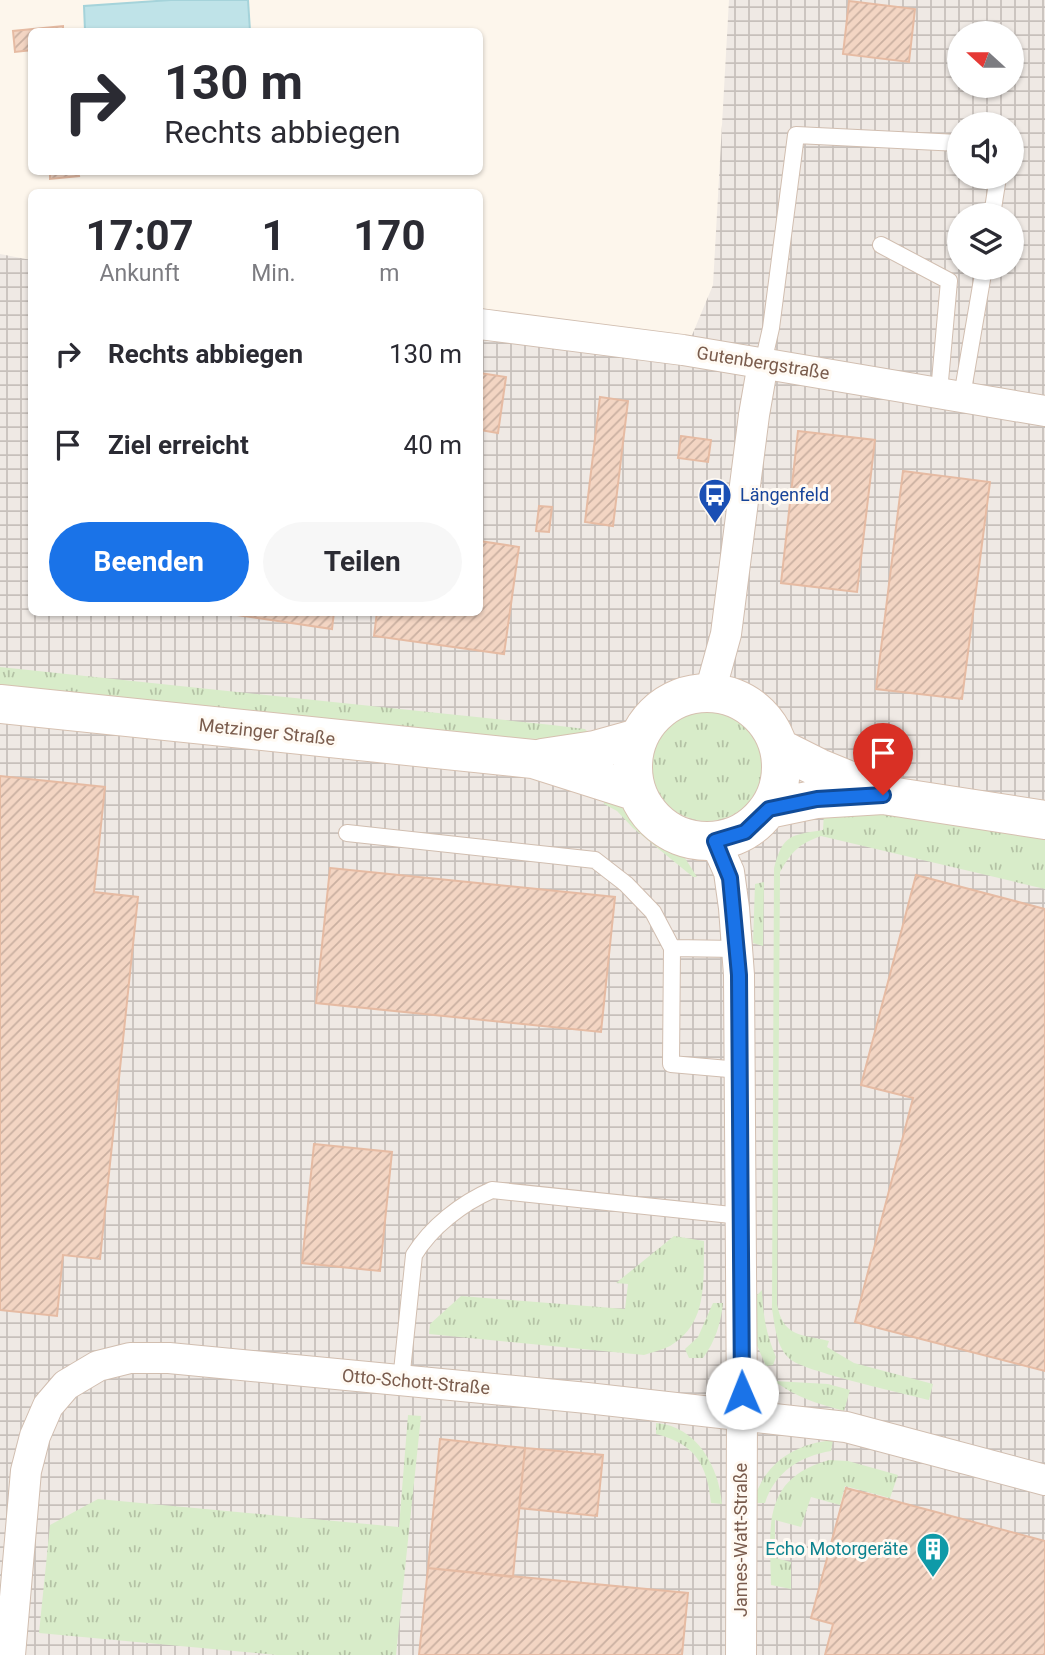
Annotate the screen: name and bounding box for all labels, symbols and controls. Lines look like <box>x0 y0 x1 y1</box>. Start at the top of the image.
north arrow <box>947 21 1024 98</box>
map controls <box>947 21 1024 280</box>
text: 130 m <box>164 54 303 111</box>
icon: right <box>49 56 140 147</box>
button: sound <box>947 112 1024 189</box>
text: Rechts abbiegen <box>164 113 401 151</box>
button: layers <box>947 203 1024 280</box>
text: 17:07 <box>86 211 194 260</box>
text: 1 <box>261 211 286 260</box>
text: 170 <box>353 211 425 260</box>
text: Ankunft <box>99 260 180 287</box>
text: Min. <box>251 260 296 287</box>
text: m <box>379 260 399 287</box>
icon: right <box>49 335 87 373</box>
text: Rechts abbiegen <box>108 339 303 369</box>
text: 130 m <box>389 339 462 369</box>
street label: Gutenbergstraße <box>695 342 831 383</box>
icon: arrive <box>49 426 87 464</box>
text: Ziel erreicht <box>108 430 249 460</box>
text: 40 m <box>404 430 462 460</box>
bus stop icon: Längenfeld <box>696 476 734 525</box>
place label: Längenfeld <box>740 484 829 505</box>
button: Beenden <box>49 522 249 602</box>
button: Teilen <box>263 522 462 602</box>
street label: Metzinger Straße <box>198 714 336 749</box>
pin <box>853 723 913 795</box>
icon: arrive <box>864 734 902 772</box>
position arrow <box>705 1356 779 1430</box>
street label: Otto-Schott-Straße <box>341 1365 491 1398</box>
street label: James-Watt-Straße <box>730 1463 751 1617</box>
building icon: Echo Motorgeräte <box>914 1530 952 1579</box>
place label: Echo Motorgeräte <box>765 1538 908 1559</box>

